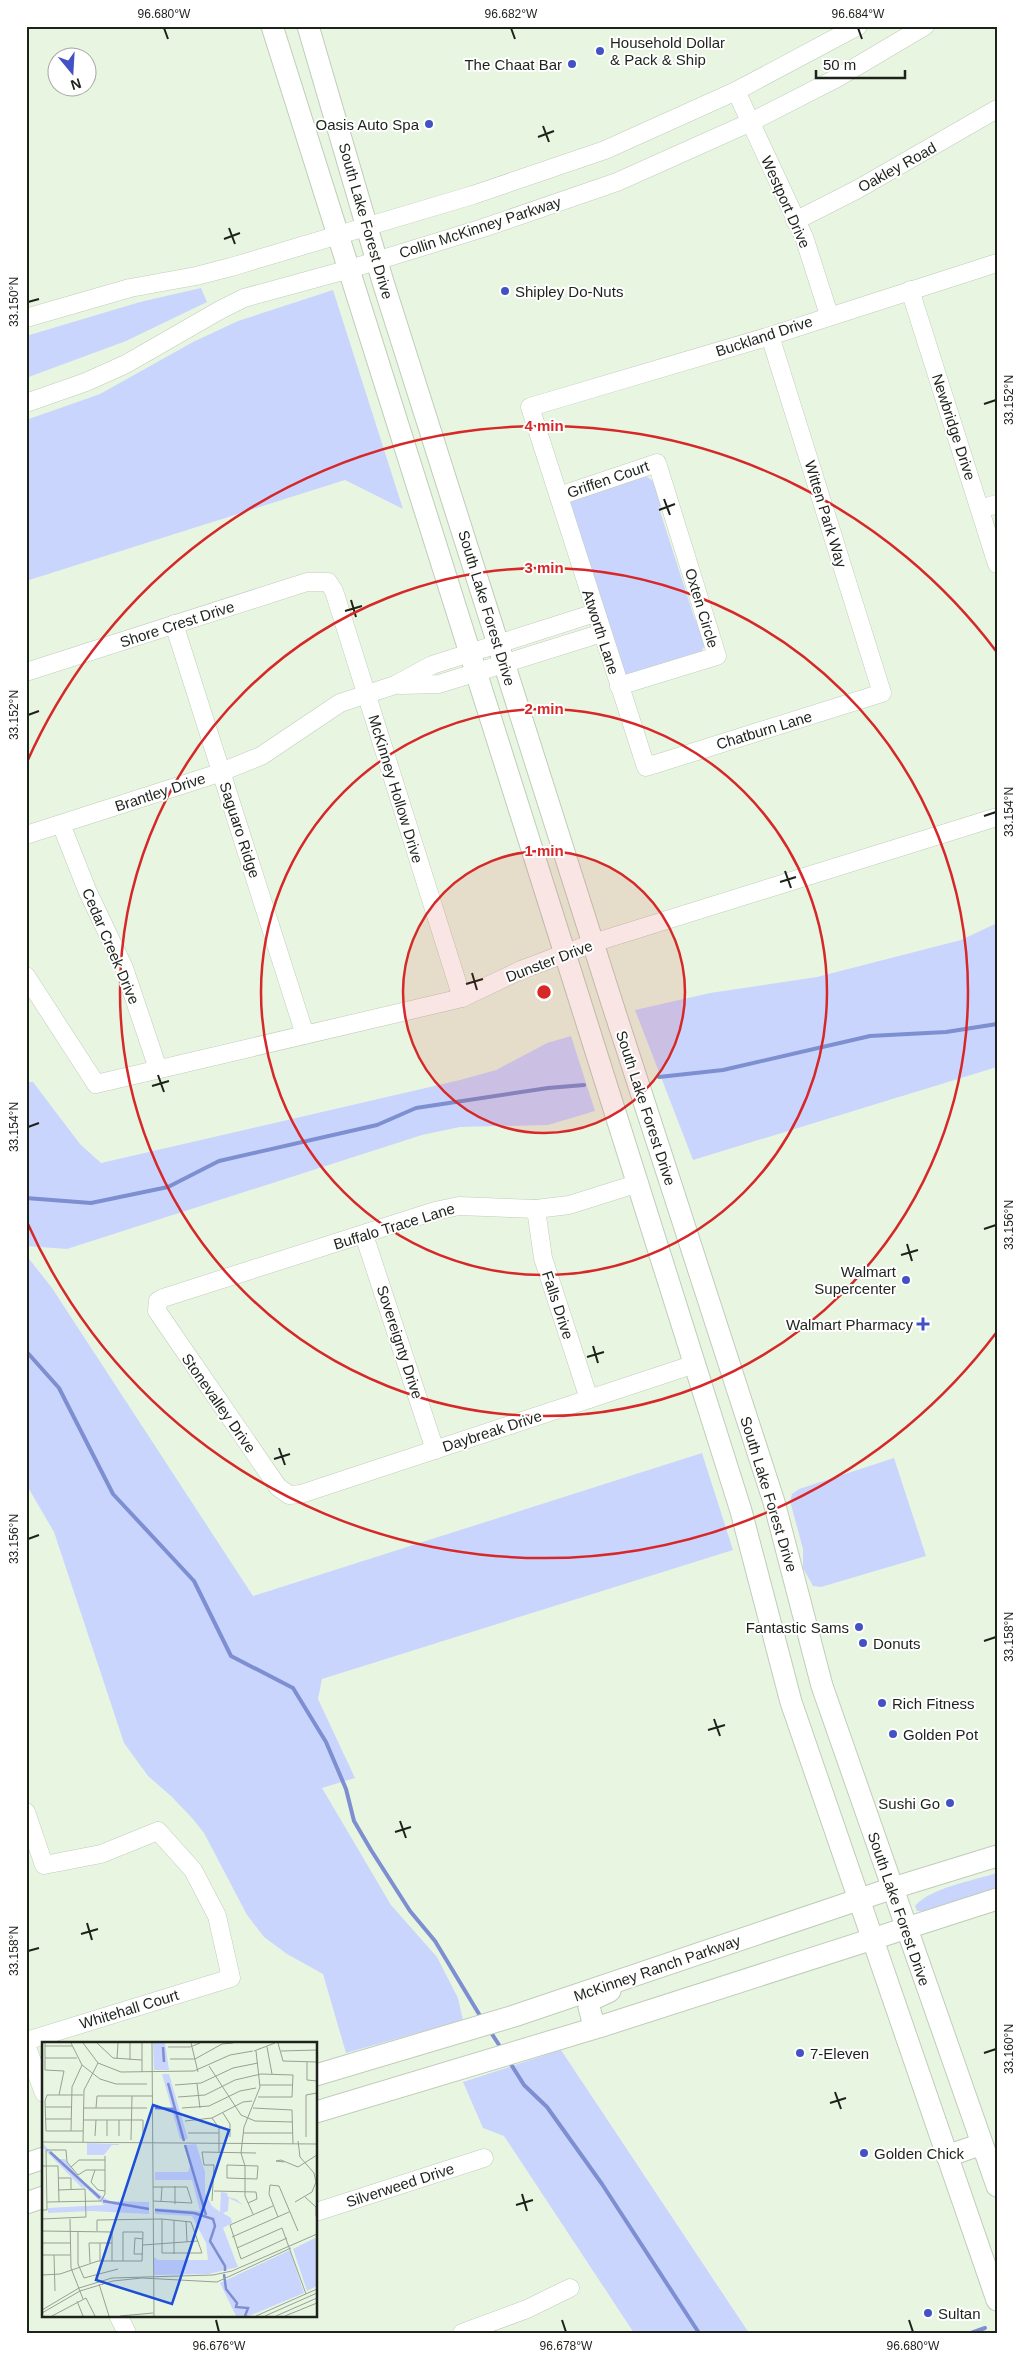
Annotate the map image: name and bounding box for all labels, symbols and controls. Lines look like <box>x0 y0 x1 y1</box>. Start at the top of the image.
text: 96.680°W <box>138 7 191 21</box>
text: 96.682°W <box>485 7 538 21</box>
text: 96.684°W <box>832 7 885 21</box>
place label: Household Dollar & Pack & Ship <box>610 34 725 68</box>
marker: Household Dollar & Pack & Ship <box>594 45 606 57</box>
north arrow <box>48 48 98 98</box>
scale bar <box>816 48 904 80</box>
place label: The Chaat Bar <box>464 56 562 73</box>
text: 50 m <box>823 56 856 73</box>
marker: The Chaat Bar <box>566 58 578 70</box>
text: N <box>69 75 83 94</box>
place label: Oasis Auto Spa <box>316 116 420 133</box>
marker: Oasis Auto Spa <box>423 118 435 130</box>
street label: Oakley Road <box>855 139 939 195</box>
street label: South Lake Forest Drive <box>336 141 396 301</box>
street label: Westport Drive <box>758 153 814 251</box>
street label: Collin McKinney Parkway <box>397 193 564 261</box>
text: 33.150°N <box>7 277 21 327</box>
place label: Shipley Do-Nuts <box>515 283 623 300</box>
marker: Shipley Do-Nuts <box>499 285 511 297</box>
street label: Buckland Drive <box>713 312 815 360</box>
street label: Newbridge Drive <box>929 372 979 482</box>
text: 33.152°N <box>1002 375 1016 425</box>
text: 4 min <box>524 417 564 434</box>
street label: Griffen Court <box>565 457 652 501</box>
street label: Witten Park Way <box>802 458 851 570</box>
street label: South Lake Forest Drive <box>455 528 519 688</box>
text: 3 min <box>524 559 564 576</box>
street label: Oxten Circle <box>682 566 722 650</box>
street label: Atworth Lane <box>579 587 623 677</box>
street label: Shore Crest Drive <box>118 597 236 651</box>
text: 33.152°N <box>7 690 21 740</box>
text: 2 min <box>524 700 564 717</box>
street label: Chatburn Lane <box>714 707 814 753</box>
street label: McKinney Hollow Drive <box>365 713 427 865</box>
street label: Brantley Drive <box>113 769 207 815</box>
street label: Saguaro Ridge <box>216 780 264 880</box>
text: 33.154°N <box>1002 787 1016 837</box>
text: 1 min <box>524 842 564 859</box>
street label: Cedar Creek Drive <box>79 886 143 1006</box>
street label: Dunster Drive <box>503 937 595 985</box>
centre of rings <box>535 983 553 1001</box>
street label: South Lake Forest Drive <box>613 1028 679 1188</box>
text: 33.154°N <box>7 1102 21 1152</box>
street label: Buffalo Trace Lane <box>331 1200 457 1252</box>
text: 33.156°N <box>1002 1200 1016 1250</box>
place label: Walmart Supercenter <box>814 1263 897 1297</box>
street label: Falls Drive <box>539 1269 577 1341</box>
marker: Walmart Supercenter <box>900 1274 912 1286</box>
street label: Sovereignty Drive <box>374 1283 426 1401</box>
place label: Walmart Pharmacy <box>786 1316 913 1333</box>
marker: Walmart Pharmacy <box>917 1318 929 1330</box>
street label: Stonevalley Drive <box>179 1350 259 1456</box>
street label: Daybreak Drive <box>440 1407 544 1455</box>
street label: South Lake Forest Drive <box>737 1414 801 1574</box>
text: 33.156°N <box>7 1514 21 1564</box>
text: 33.158°N <box>1002 1612 1016 1662</box>
place label: Fantastic Sams <box>746 1619 849 1636</box>
marker: Fantastic Sams <box>853 1621 865 1633</box>
place label: Donuts <box>873 1635 921 1652</box>
marker: Donuts <box>857 1637 869 1649</box>
place label: Rich Fitness <box>892 1695 975 1712</box>
marker: Rich Fitness <box>876 1697 888 1709</box>
place label: Golden Pot <box>903 1726 979 1743</box>
marker: Golden Pot <box>887 1728 899 1740</box>
place label: Sushi Go <box>878 1795 940 1812</box>
marker: Sushi Go <box>944 1797 956 1809</box>
street label: South Lake Forest Drive <box>865 1830 933 1988</box>
text: 33.158°N <box>7 1926 21 1976</box>
street label: McKinney Ranch Parkway <box>571 1931 743 2005</box>
street label: Whitehall Court <box>77 1986 181 2032</box>
text: 33.160°N <box>1002 2024 1016 2074</box>
inset map <box>42 2042 318 2316</box>
place label: 7-Eleven <box>810 2045 869 2062</box>
marker: 7-Eleven <box>794 2047 806 2059</box>
place label: Golden Chick <box>874 2145 965 2162</box>
marker: Golden Chick <box>858 2147 870 2159</box>
street label: Silverweed Drive <box>344 2160 456 2210</box>
place label: Sultan <box>938 2305 981 2322</box>
marker: Sultan <box>922 2307 934 2319</box>
text: 96.676°W <box>193 2339 246 2353</box>
text: 96.678°W <box>540 2339 593 2353</box>
text: 96.680°W <box>887 2339 940 2353</box>

